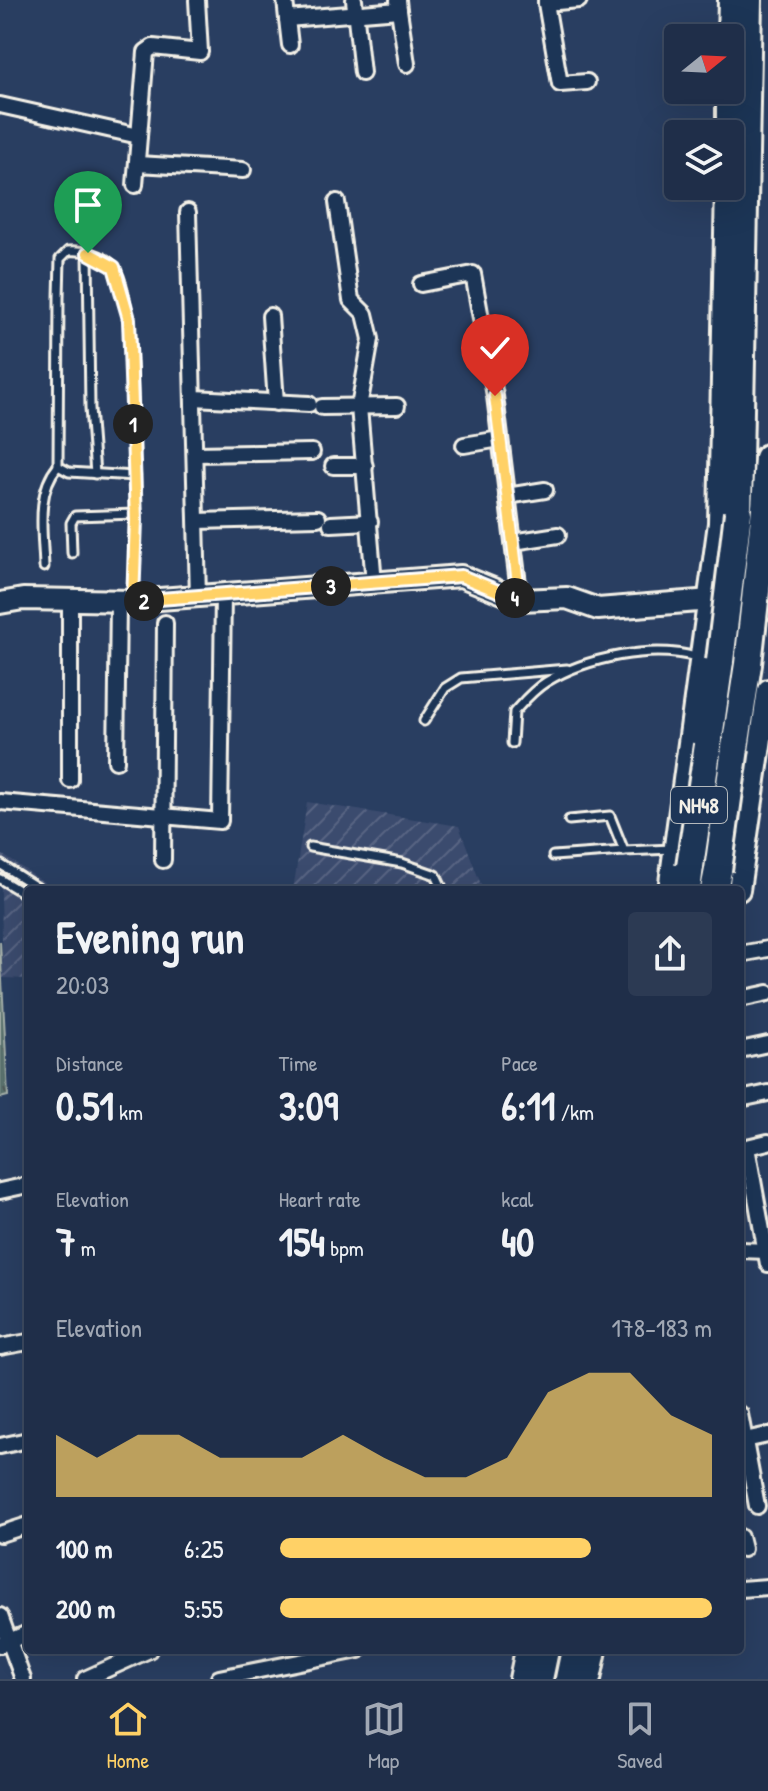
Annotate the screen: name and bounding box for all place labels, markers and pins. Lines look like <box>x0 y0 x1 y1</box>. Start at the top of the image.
pin <box>54 171 122 253</box>
pin <box>461 314 529 396</box>
pin: 1 <box>113 404 153 444</box>
pin: 3 <box>311 566 351 606</box>
pin: 4 <box>495 578 535 618</box>
pin: 2 <box>124 581 164 621</box>

